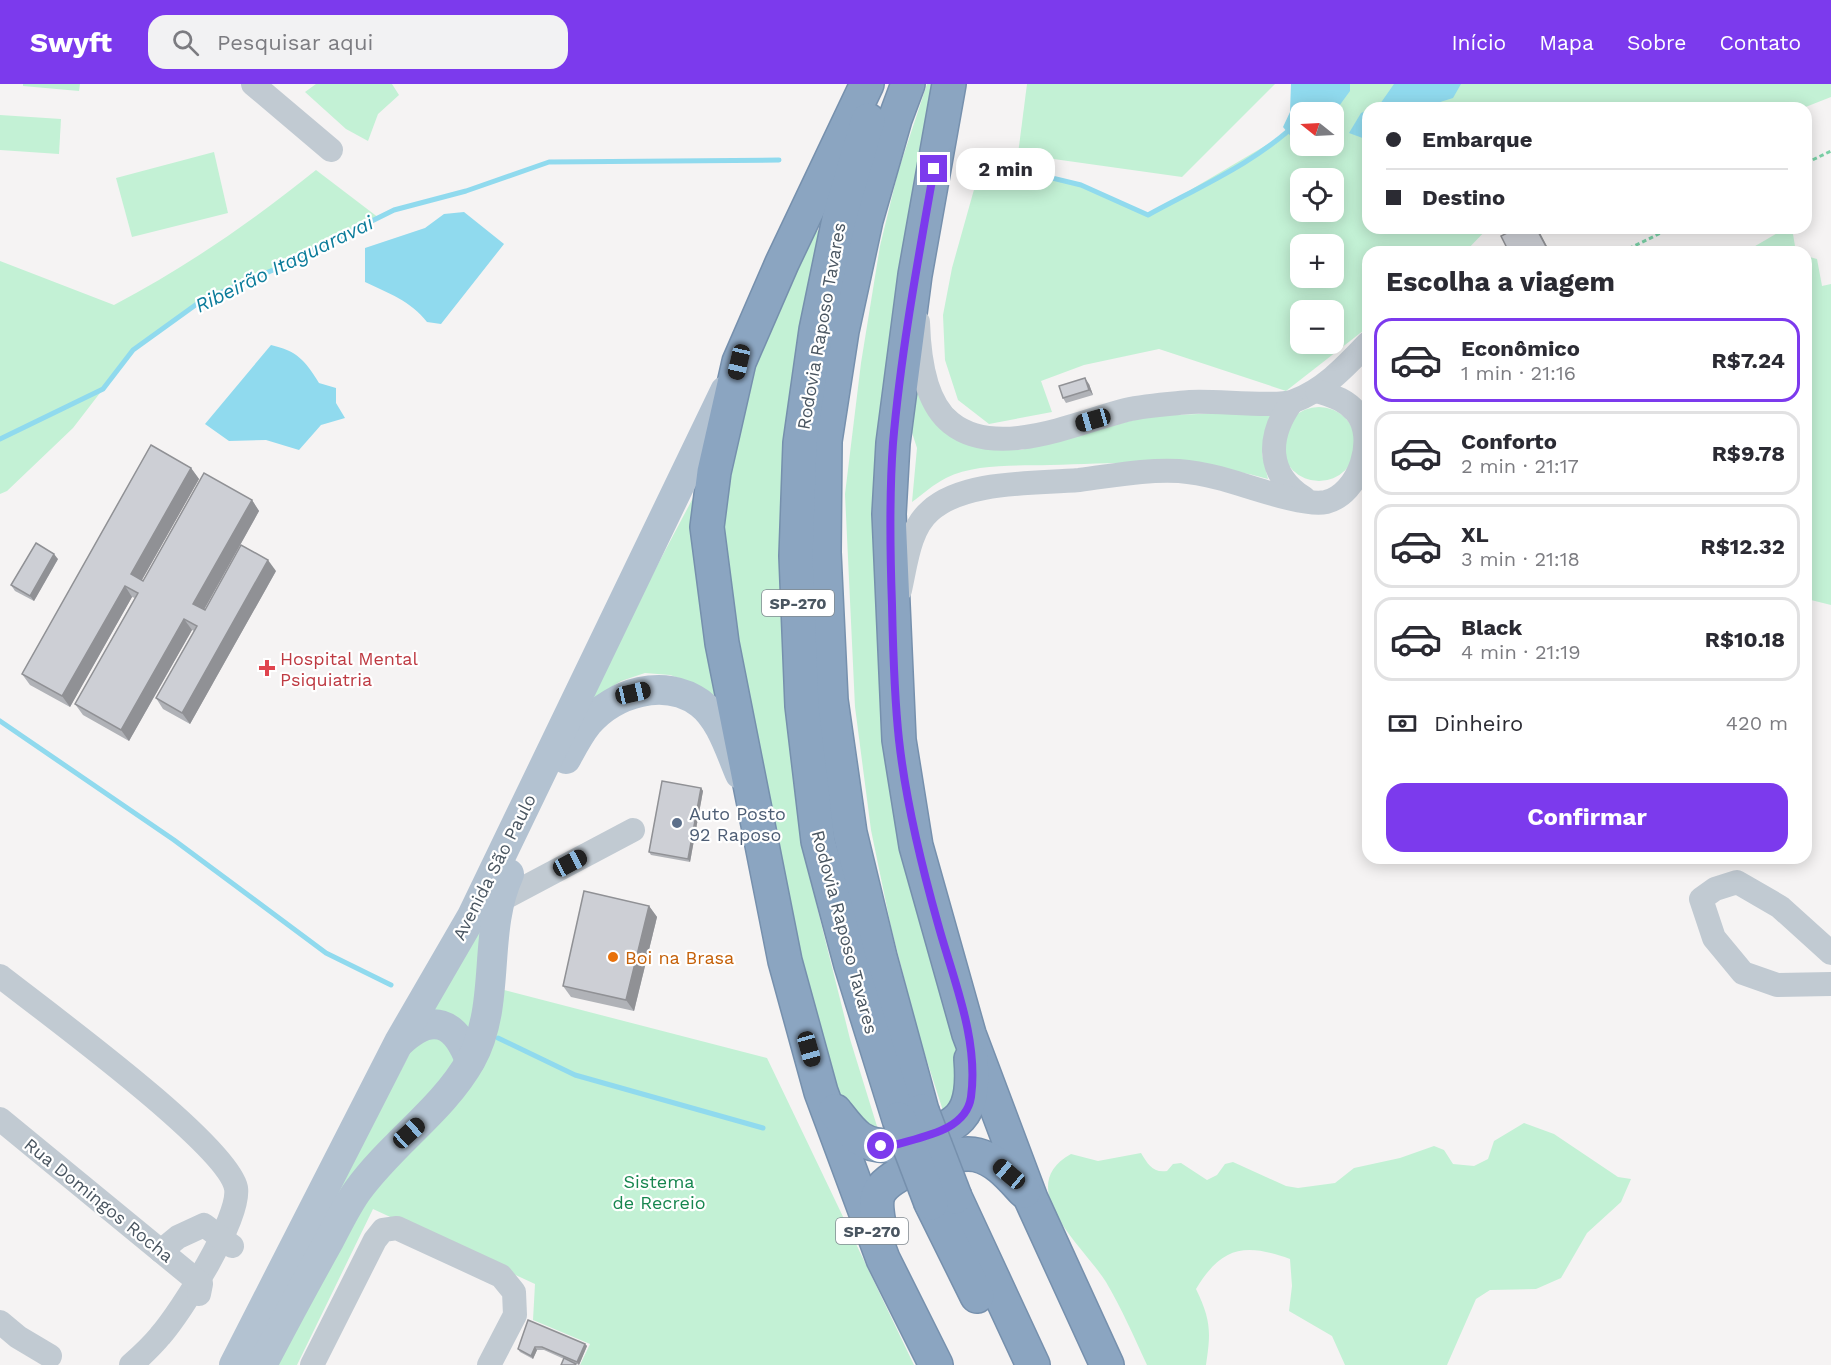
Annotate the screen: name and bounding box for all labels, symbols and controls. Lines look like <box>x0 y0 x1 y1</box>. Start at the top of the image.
search box <box>148 15 568 69</box>
text: Swyft <box>30 26 112 59</box>
icon: search <box>169 26 202 59</box>
text: Pesquisar aqui <box>217 30 373 55</box>
text: Início <box>1451 30 1506 55</box>
text: Mapa <box>1539 30 1594 55</box>
text: Sobre <box>1627 30 1686 55</box>
text: Contato <box>1719 30 1801 55</box>
north arrow <box>1290 102 1344 156</box>
map controls <box>1290 102 1344 354</box>
text: Embarque <box>1422 127 1532 152</box>
callout: 2 min <box>955 148 1054 190</box>
route end <box>920 155 947 182</box>
text: 2 min <box>978 157 1033 181</box>
button: locate <box>1290 168 1344 222</box>
text: Destino <box>1422 185 1505 210</box>
water label: Ribeirão Itaguaravai <box>191 210 378 318</box>
street label: Rodovia Raposo Tavares <box>792 221 850 431</box>
button: + <box>1290 234 1344 288</box>
text: Escolha a viagem <box>1386 266 1615 298</box>
button: − <box>1290 300 1344 354</box>
icon: car <box>1389 333 1443 387</box>
text: Econômico <box>1461 336 1580 361</box>
car <box>726 342 752 382</box>
text: R$7.24 <box>1712 348 1785 373</box>
text: 1 min · 21:16 <box>1461 361 1576 385</box>
car <box>1073 406 1113 434</box>
icon: car <box>1389 426 1443 480</box>
text: Conforto <box>1461 429 1557 454</box>
text: R$9.78 <box>1712 441 1785 466</box>
text: 2 min · 21:17 <box>1461 454 1579 478</box>
icon: car <box>1389 519 1443 573</box>
text: XL <box>1461 522 1489 547</box>
text: R$12.32 <box>1701 534 1785 559</box>
text: 3 min · 21:18 <box>1461 547 1580 571</box>
road number: SP-270 <box>762 590 834 616</box>
icon: car <box>1389 612 1443 666</box>
text: Black <box>1461 615 1522 640</box>
text: R$10.18 <box>1705 627 1785 652</box>
text: 4 min · 21:19 <box>1461 640 1580 664</box>
place label: Hospital Mental Psiquiatria <box>280 648 419 690</box>
marker: Hospital Mental Psiquiatria <box>258 659 276 677</box>
car <box>613 680 653 706</box>
icon: cash <box>1386 707 1419 740</box>
text: Dinheiro <box>1434 711 1523 736</box>
text: 420 m <box>1726 711 1788 735</box>
button: Confirmar <box>1386 783 1788 852</box>
street label: Avenida São Paulo <box>448 790 540 944</box>
place label: Auto Posto 92 Raposo <box>689 803 786 845</box>
marker: Auto Posto 92 Raposo <box>670 816 684 830</box>
street label: Rodovia Raposo Tavares <box>808 828 882 1036</box>
car <box>550 847 590 879</box>
place label: Boi na Brasa <box>625 947 734 968</box>
marker: Boi na Brasa <box>606 950 620 964</box>
car <box>795 1029 823 1069</box>
car <box>390 1114 428 1152</box>
route start <box>867 1132 894 1159</box>
street label: Rua Domingos Rocha <box>20 1133 178 1267</box>
car <box>989 1156 1029 1192</box>
park label: Sistema de Recreio <box>613 1171 705 1213</box>
road number: SP-270 <box>836 1218 908 1244</box>

